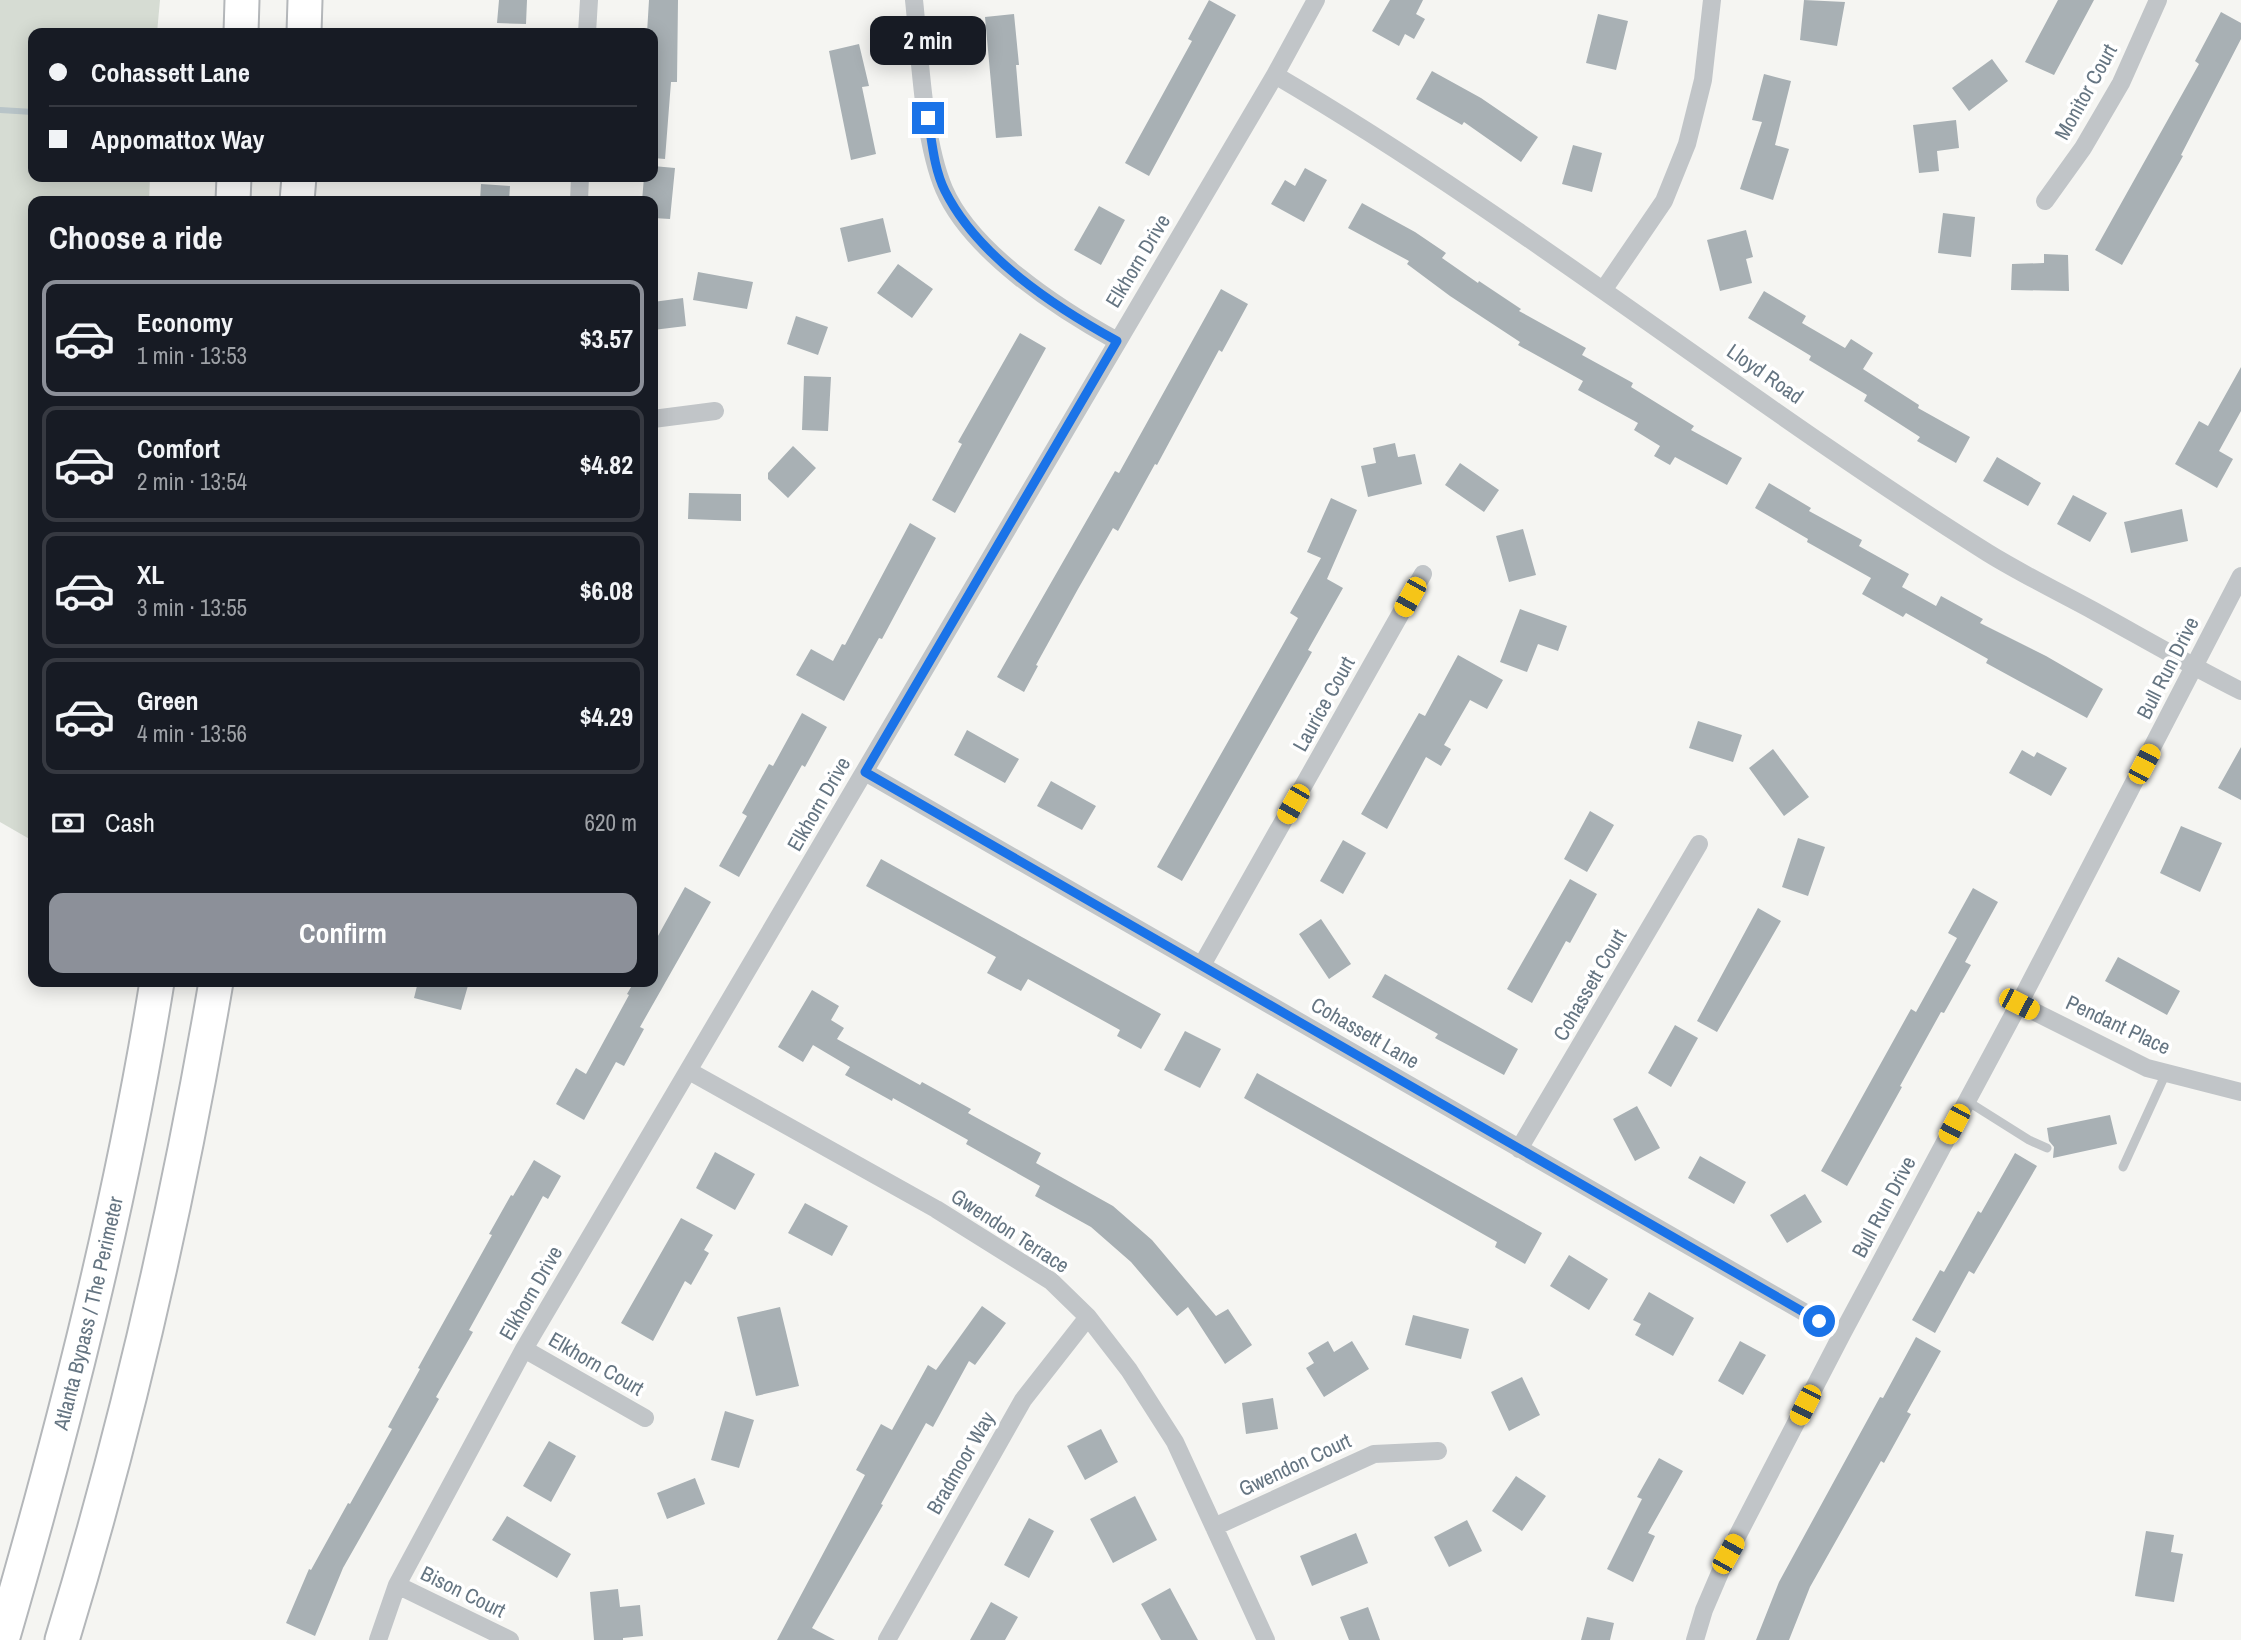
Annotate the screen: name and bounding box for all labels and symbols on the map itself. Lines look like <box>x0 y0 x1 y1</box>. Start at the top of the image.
callout: 2 min <box>870 17 986 66</box>
street label: Monitor Court <box>2047 39 2124 145</box>
route end <box>912 102 944 134</box>
street label: Elkhorn Drive <box>1098 209 1177 313</box>
street label: Lloyd Road <box>1721 337 1809 410</box>
car <box>1391 574 1430 620</box>
street label: Bull Run Drive <box>2129 612 2206 724</box>
street label: Laurice Court <box>1286 651 1362 756</box>
car <box>2125 741 2164 787</box>
street label: Elkhorn Drive <box>780 751 857 856</box>
car <box>1274 781 1313 827</box>
street label: Cohassett Court <box>1546 923 1633 1046</box>
car <box>1996 985 2043 1023</box>
street label: Pendant Place <box>2061 988 2175 1061</box>
street label: Cohassett Lane <box>1306 990 1425 1075</box>
car <box>1935 1101 1974 1147</box>
street label: Bull Run Drive <box>1845 1151 1922 1263</box>
street label: Gwendon Terrace <box>946 1181 1075 1280</box>
street label: Atlanta Bypass / The Perimeter <box>46 1194 130 1434</box>
street label: Elkhorn Drive <box>492 1240 569 1345</box>
route start <box>1803 1305 1835 1337</box>
street label: Elkhorn Court <box>543 1325 649 1403</box>
car <box>1787 1382 1824 1428</box>
street label: Bradmoor Way <box>919 1406 1002 1519</box>
street label: Gwendon Court <box>1234 1426 1356 1503</box>
car <box>1709 1531 1748 1577</box>
street label: Bison Court <box>416 1559 511 1625</box>

